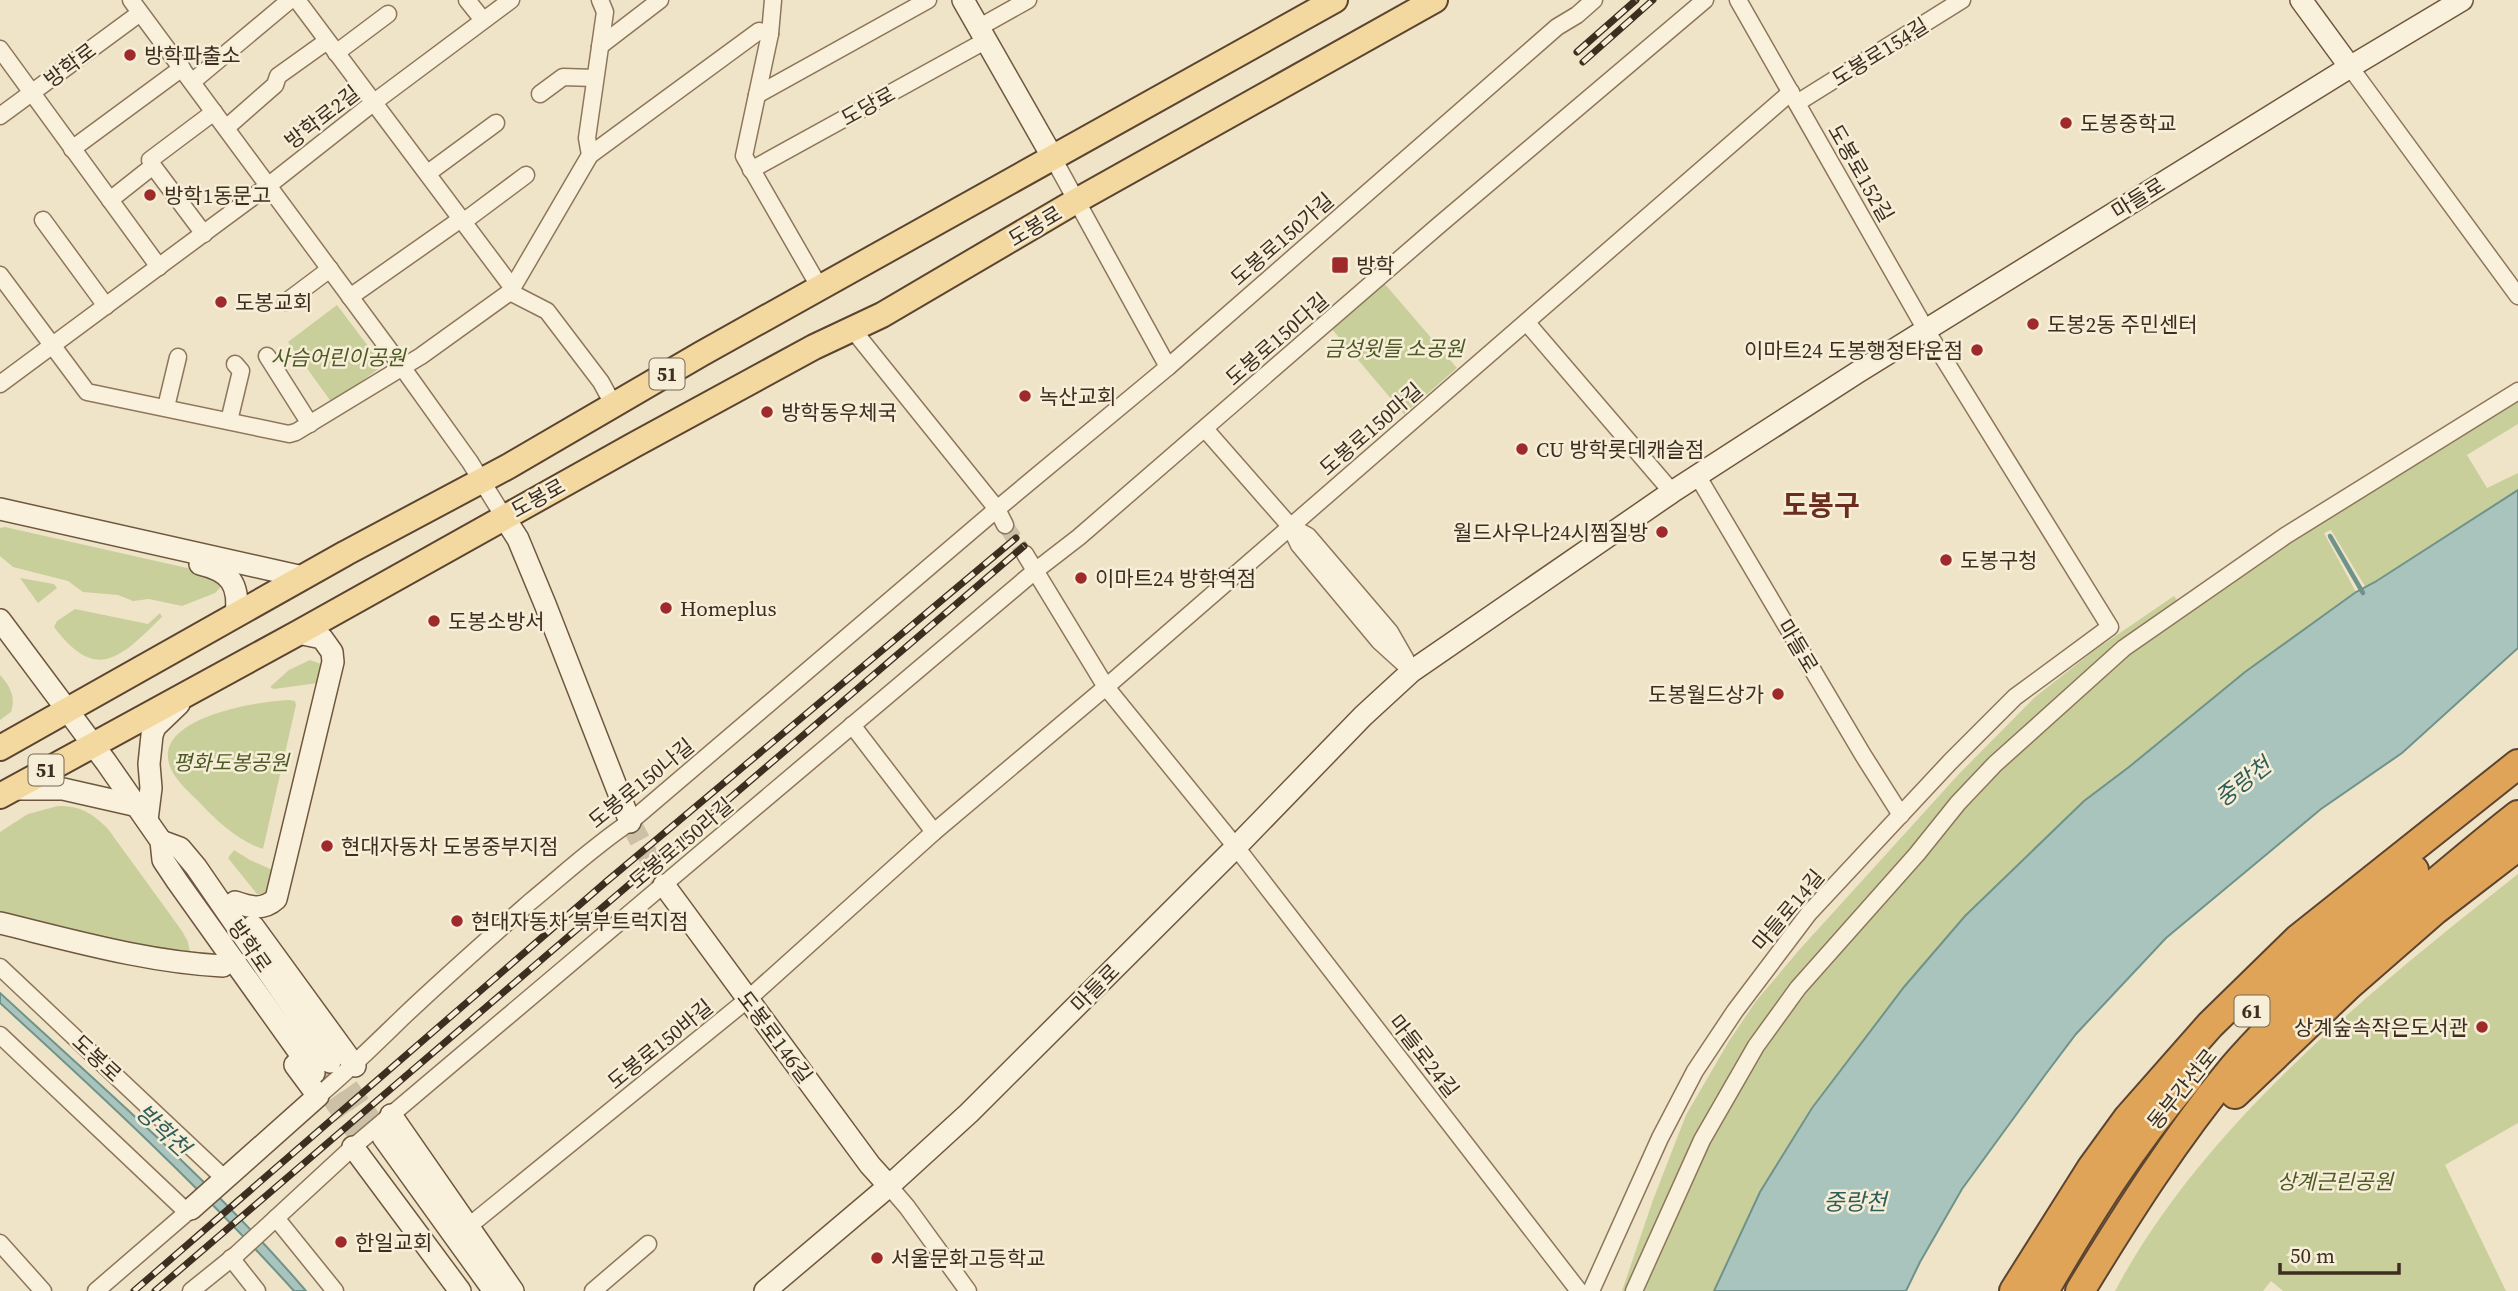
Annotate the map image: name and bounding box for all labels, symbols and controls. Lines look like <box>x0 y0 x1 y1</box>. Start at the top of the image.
street label: 도봉로154길 <box>1826 11 1934 93</box>
street label: 방학로 <box>38 36 102 94</box>
place label: 방학파출소 <box>144 41 241 70</box>
marker: 방학파출소 <box>122 47 138 63</box>
street label: 방학로2길 <box>278 79 366 155</box>
street label: 도당로 <box>836 79 900 133</box>
place label: 도봉중학교 <box>2080 109 2177 138</box>
marker: 도봉중학교 <box>2058 115 2074 131</box>
street label: 도봉로152길 <box>1821 119 1901 227</box>
street label: 마들로 <box>2106 170 2170 226</box>
place label: 방학1동문고 <box>164 181 271 210</box>
street label: 도봉로150가길 <box>1224 186 1340 292</box>
marker: 방학1동문고 <box>142 187 158 203</box>
street label: 도봉로 <box>1003 199 1067 253</box>
place label: 방학 <box>1356 251 1395 280</box>
marker: 방학 <box>1330 255 1350 275</box>
street label: 도봉로150다길 <box>1219 286 1335 392</box>
place label: 도봉교회 <box>235 288 312 317</box>
marker: 도봉교회 <box>213 294 229 310</box>
place label: 도봉2동 주민센터 <box>2047 310 2198 339</box>
marker: 도봉2동 주민센터 <box>2025 316 2041 332</box>
park label: 금성윗들 소공원 <box>1324 334 1466 363</box>
place label: 이마트24 도봉행정타운점 <box>1744 336 1963 365</box>
marker: 이마트24 도봉행정타운점 <box>1969 342 1985 358</box>
park label: 사슴어린이공원 <box>270 343 407 372</box>
road number: 51 <box>650 358 684 390</box>
street label: 도봉로150마길 <box>1313 376 1429 482</box>
place label: 녹산교회 <box>1039 382 1116 411</box>
marker: 녹산교회 <box>1017 388 1033 404</box>
place label: 방학동우체국 <box>781 398 897 427</box>
marker: 방학동우체국 <box>759 404 775 420</box>
place label: CU 방학롯데캐슬점 <box>1536 435 1704 464</box>
marker: CU 방학롯데캐슬점 <box>1514 441 1530 457</box>
street label: 도봉로 <box>506 471 570 525</box>
district label: 도봉구 <box>1782 486 1860 524</box>
place label: 월드사우나24시찜질방 <box>1453 518 1648 547</box>
marker: 월드사우나24시찜질방 <box>1654 524 1670 540</box>
place label: 도봉구청 <box>1960 546 2037 575</box>
marker: 도봉구청 <box>1938 552 1954 568</box>
place label: 이마트24 방학역점 <box>1095 564 1256 593</box>
marker: 이마트24 방학역점 <box>1073 570 1089 586</box>
place label: Homeplus <box>680 594 777 623</box>
marker: Homeplus <box>658 600 674 616</box>
place label: 도봉소방서 <box>448 607 545 636</box>
marker: 도봉소방서 <box>426 613 442 629</box>
street label: 마들로 <box>1771 614 1825 678</box>
place label: 도봉월드상가 <box>1648 680 1764 709</box>
marker: 도봉월드상가 <box>1770 686 1786 702</box>
street label: 도봉로150나길 <box>582 731 700 835</box>
park label: 평화도봉공원 <box>173 748 291 777</box>
water label: 중랑천 <box>2208 748 2280 814</box>
road number: 51 <box>28 754 64 786</box>
street label: 도봉로150라길 <box>623 791 739 895</box>
place label: 현대자동차 도봉중부지점 <box>341 832 558 861</box>
marker: 현대자동차 도봉중부지점 <box>319 838 335 854</box>
street label: 마들로14길 <box>1745 863 1831 957</box>
place label: 현대자동차 북부트럭지점 <box>471 907 688 936</box>
marker: 현대자동차 북부트럭지점 <box>449 913 465 929</box>
street label: 방학로 <box>221 914 279 978</box>
street label: 마들로 <box>1064 957 1126 1019</box>
street label: 도봉로146길 <box>731 985 819 1089</box>
street label: 도봉로150바길 <box>601 992 719 1096</box>
road number: 61 <box>2234 995 2270 1026</box>
street label: 마들로24길 <box>1382 1008 1466 1104</box>
place label: 상계숲속작은도서관 <box>2294 1013 2468 1042</box>
marker: 상계숲속작은도서관 <box>2474 1019 2490 1035</box>
street label: 도봉로 <box>66 1028 128 1088</box>
street label: 동부간선로 <box>2140 1042 2224 1136</box>
water label: 방학천 <box>129 1097 199 1165</box>
park label: 상계근린공원 <box>2277 1167 2395 1196</box>
water label: 중랑천 <box>1823 1186 1890 1218</box>
place label: 한일교회 <box>355 1228 432 1257</box>
scale bar <box>2280 1232 2399 1276</box>
marker: 한일교회 <box>333 1234 349 1250</box>
text: 50 m <box>2290 1241 2335 1270</box>
place label: 서울문화고등학교 <box>891 1244 1046 1273</box>
marker: 서울문화고등학교 <box>869 1250 885 1266</box>

